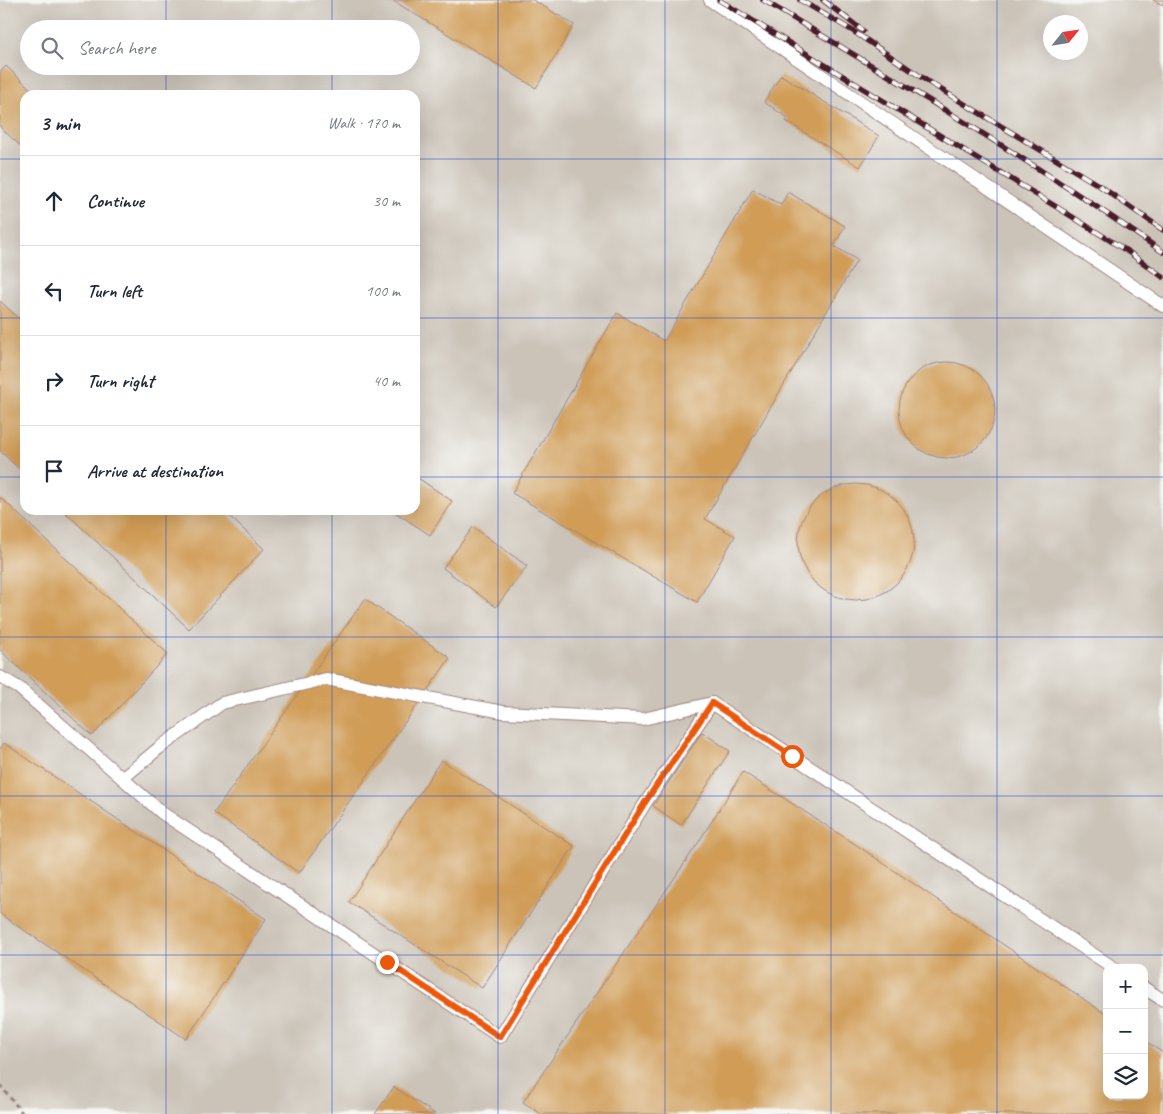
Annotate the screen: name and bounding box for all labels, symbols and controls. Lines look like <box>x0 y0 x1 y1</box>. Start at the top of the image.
north arrow <box>1043 15 1088 60</box>
search box <box>20 20 420 75</box>
icon: search <box>38 34 66 62</box>
text: Search here <box>78 36 155 60</box>
text: 3 min <box>40 110 80 136</box>
text: Walk · 170 m <box>328 113 400 133</box>
icon: ahead <box>40 187 68 215</box>
text: Continue <box>87 189 144 213</box>
text: 30 m <box>373 191 400 211</box>
icon: left <box>40 277 68 305</box>
text: Turn left <box>87 279 142 303</box>
text: 100 m <box>366 281 400 301</box>
icon: right <box>40 367 68 395</box>
text: Turn right <box>87 369 154 393</box>
text: 40 m <box>373 371 400 391</box>
icon: arrive <box>40 457 68 485</box>
text: Arrive at destination <box>87 459 223 483</box>
route start <box>781 745 804 768</box>
route end <box>376 951 399 974</box>
map controls <box>1103 964 1148 1099</box>
button: + <box>1103 964 1148 1009</box>
button: − <box>1103 1009 1148 1054</box>
button: layers <box>1103 1054 1148 1099</box>

